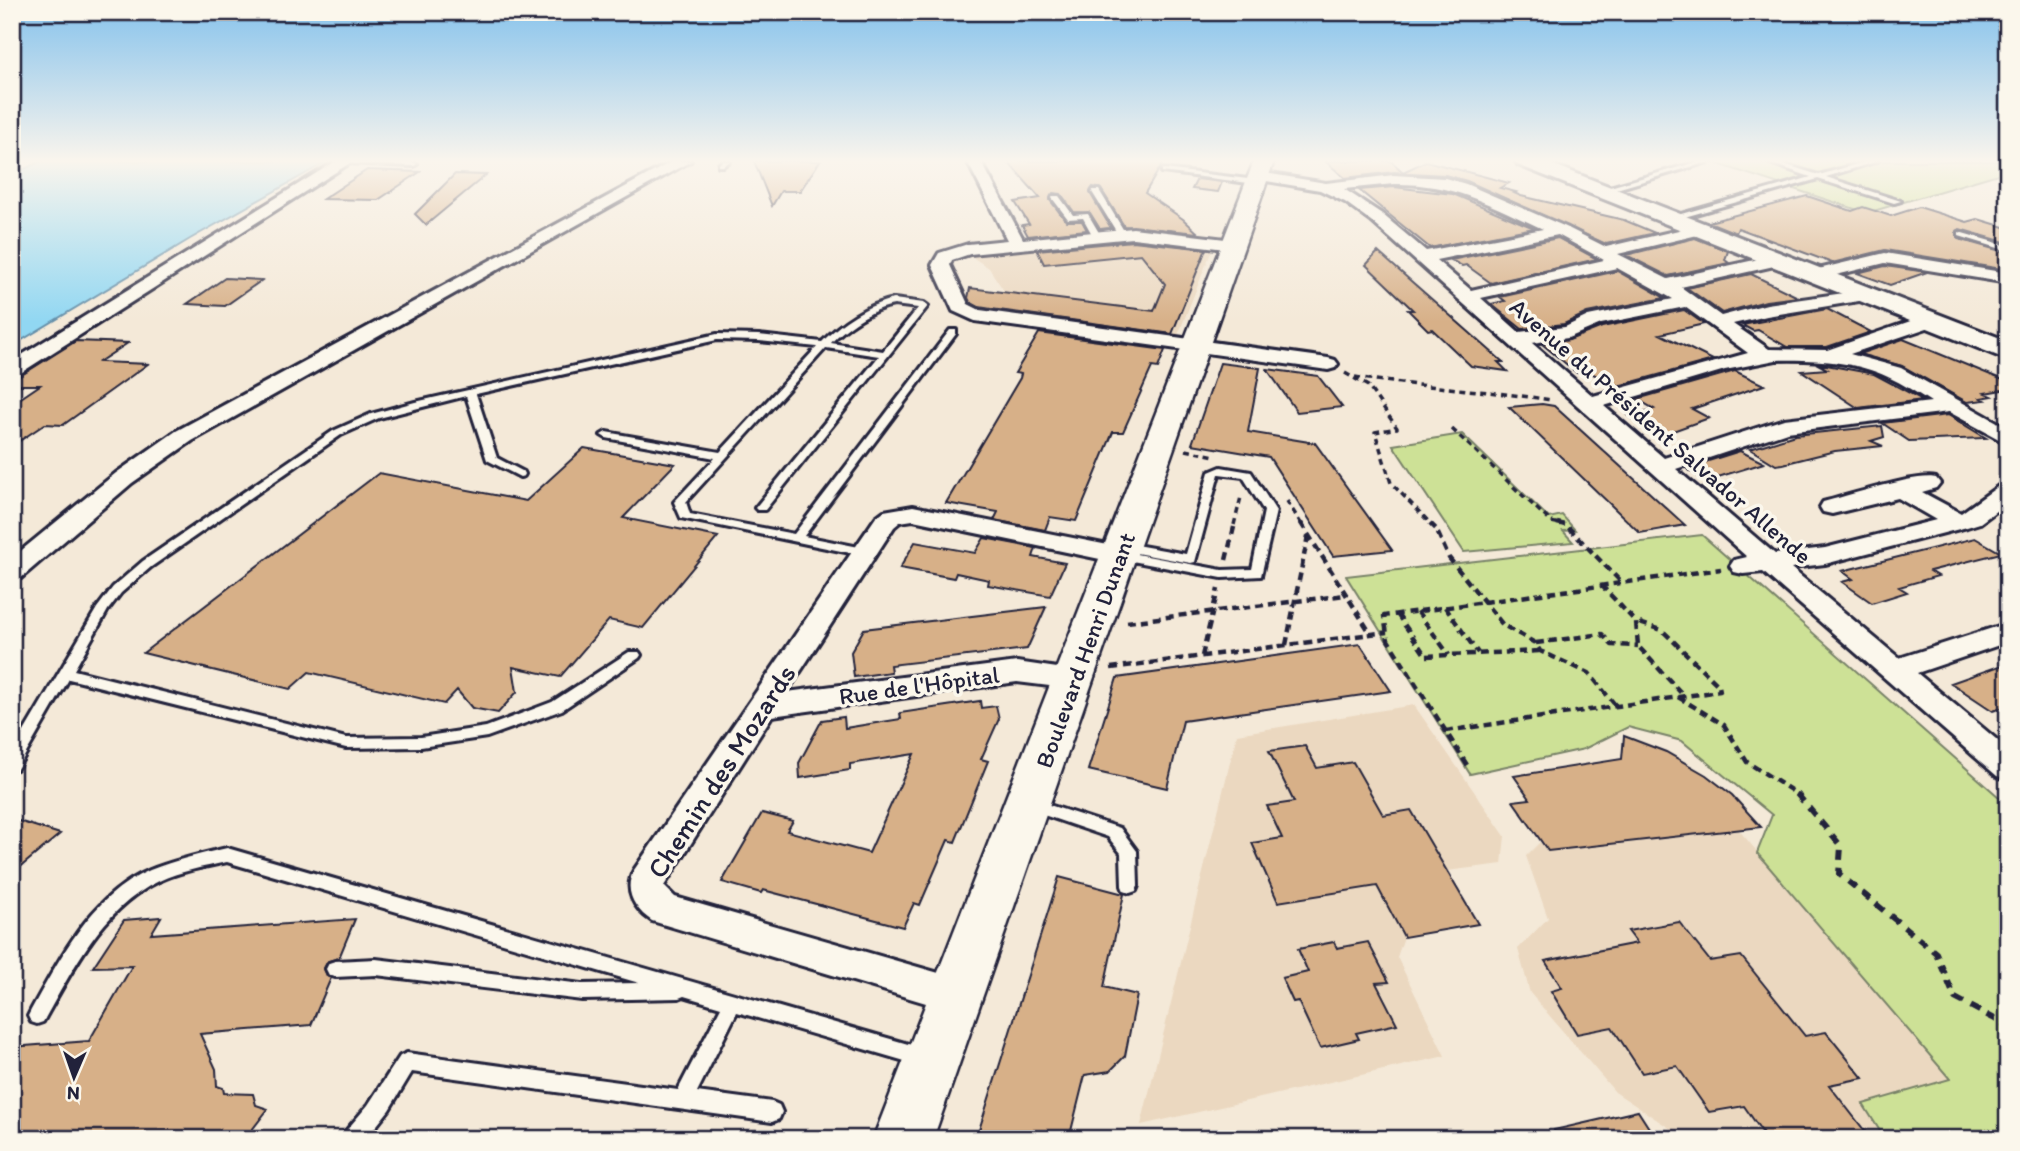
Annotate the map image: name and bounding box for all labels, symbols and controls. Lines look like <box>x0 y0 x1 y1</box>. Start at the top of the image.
street label: Avenue du Président Salvador Allende <box>1504 292 1818 570</box>
street label: Boulevard Henri Dunant <box>1029 528 1141 772</box>
street label: Chemin des Mozards <box>639 658 803 884</box>
street label: Rue de l'Hôpital <box>837 659 1001 711</box>
north arrow <box>38 1042 108 1112</box>
text: N <box>67 1082 80 1105</box>

